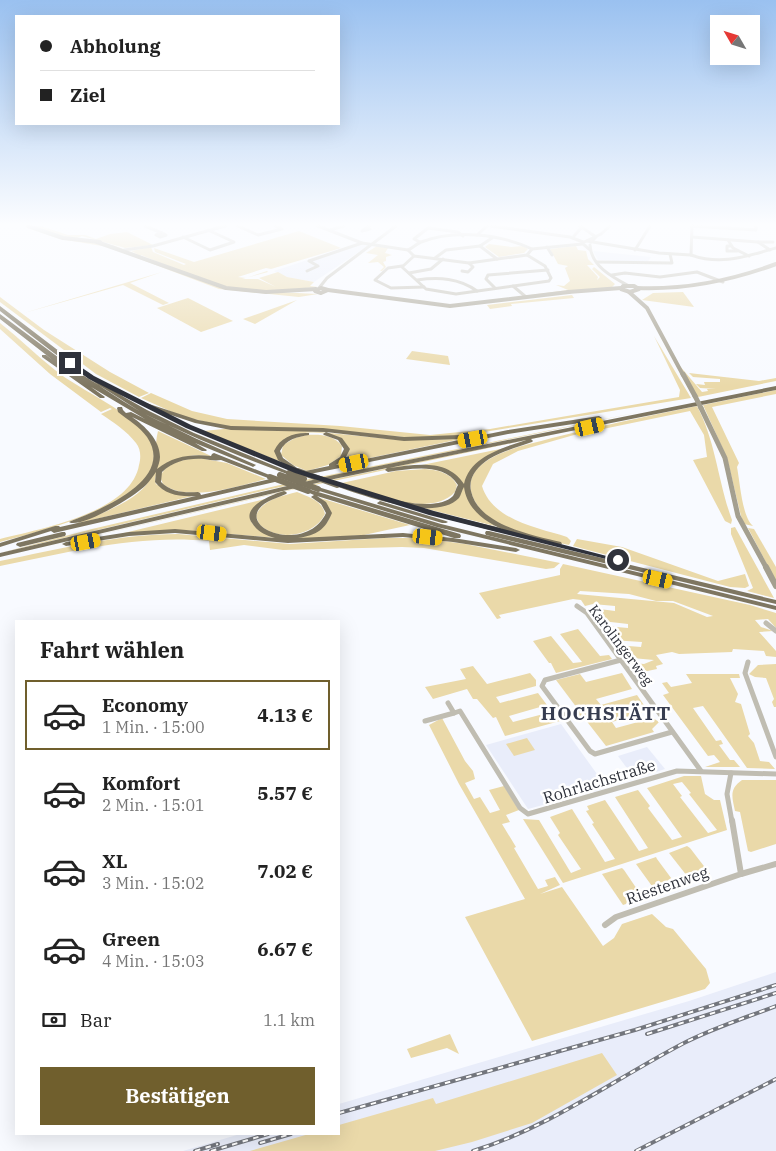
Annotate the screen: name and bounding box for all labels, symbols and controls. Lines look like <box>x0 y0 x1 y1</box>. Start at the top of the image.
north arrow <box>710 15 760 65</box>
map controls <box>710 15 760 65</box>
text: Abholung <box>70 34 161 58</box>
text: Ziel <box>70 83 106 107</box>
route end <box>59 352 81 374</box>
car <box>573 416 606 438</box>
car <box>456 429 489 449</box>
car <box>337 453 370 473</box>
car <box>196 524 227 542</box>
car <box>412 528 443 546</box>
car <box>69 532 102 552</box>
route start <box>607 549 629 571</box>
car <box>641 568 674 590</box>
street label: Karolingerweg <box>585 601 657 689</box>
text: Fahrt wählen <box>40 635 184 664</box>
icon: car <box>42 693 87 738</box>
text: Economy <box>102 693 188 717</box>
district label: HOCHSTÄTT <box>541 701 671 725</box>
text: 4.13 € <box>257 703 313 727</box>
text: 1 Min. · 15:00 <box>102 717 205 737</box>
street label: Rohrlachstraße <box>540 754 658 808</box>
icon: car <box>42 771 87 816</box>
text: Komfort <box>102 771 180 795</box>
text: 5.57 € <box>257 781 313 805</box>
text: 2 Min. · 15:01 <box>102 795 205 815</box>
icon: car <box>42 849 87 894</box>
text: XL <box>102 849 128 873</box>
text: 7.02 € <box>257 859 313 883</box>
street label: Riestenweg <box>623 861 711 908</box>
text: 3 Min. · 15:02 <box>102 873 205 893</box>
icon: car <box>42 927 87 972</box>
text: Green <box>102 927 160 951</box>
text: 6.67 € <box>257 937 313 961</box>
text: 4 Min. · 15:03 <box>102 951 205 971</box>
icon: cash <box>40 1006 68 1034</box>
text: Bar <box>80 1008 112 1032</box>
text: 1.1 km <box>263 1010 315 1030</box>
button: Bestätigen <box>40 1067 315 1125</box>

